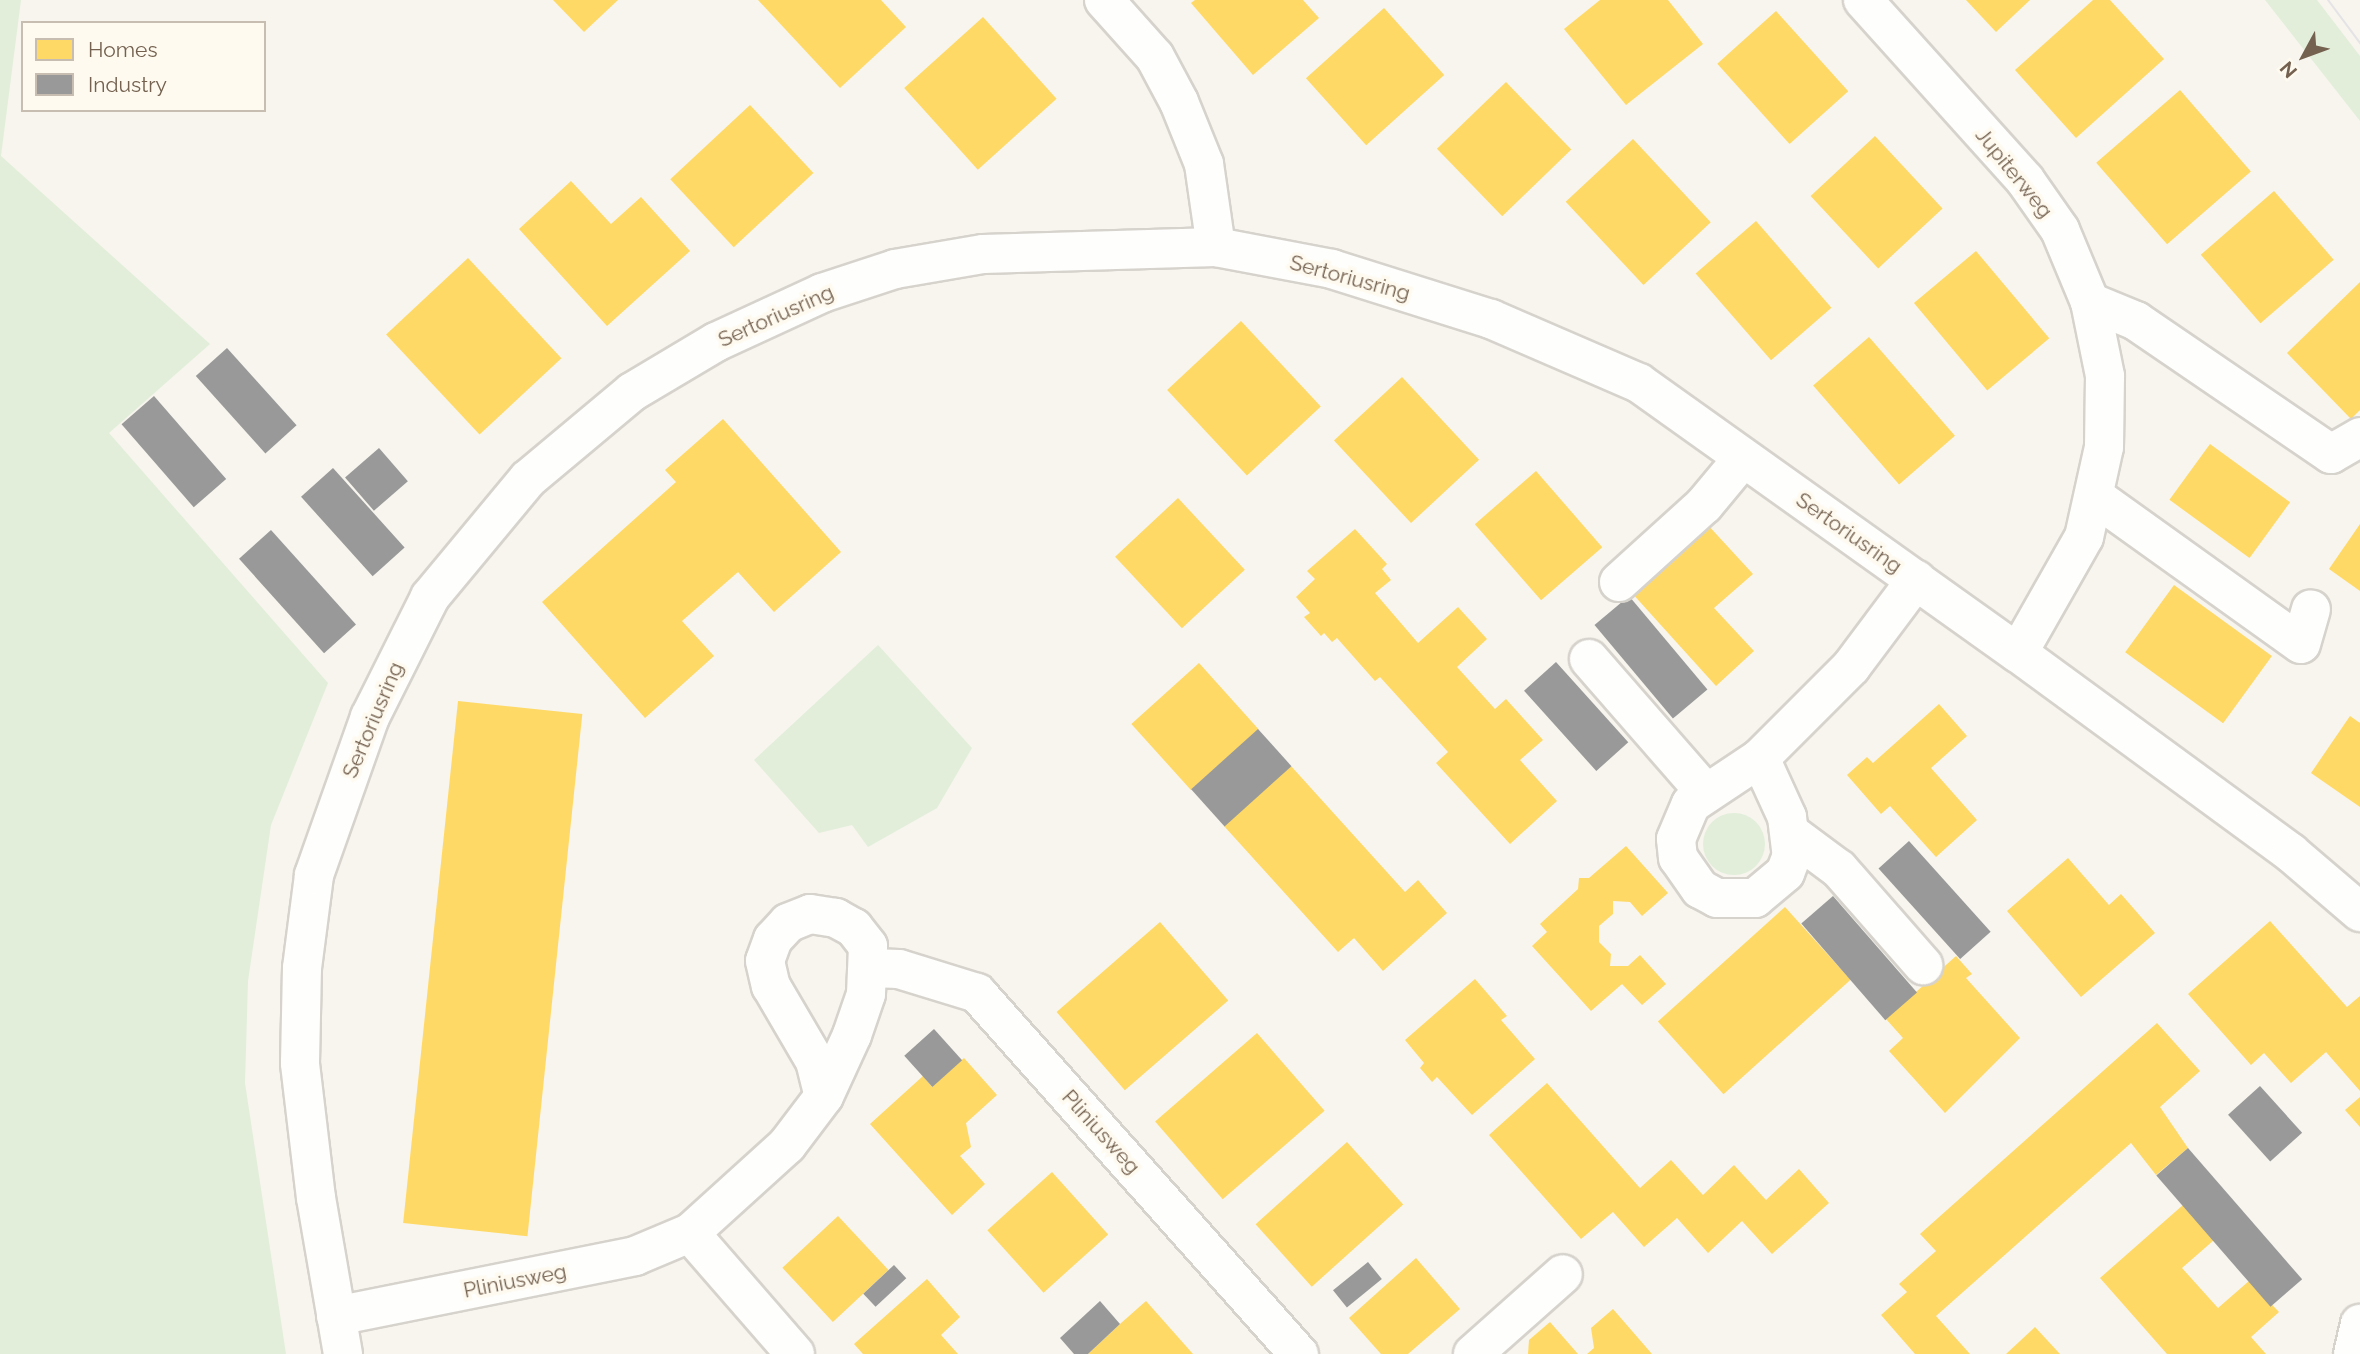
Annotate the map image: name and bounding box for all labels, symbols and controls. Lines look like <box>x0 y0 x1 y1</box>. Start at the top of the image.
legend <box>21 21 266 112</box>
north arrow <box>2269 21 2339 91</box>
text: Homes <box>88 37 158 62</box>
text: N <box>2275 57 2301 82</box>
text: Industry <box>88 72 167 97</box>
street label: Jupiterweg <box>1970 123 2058 223</box>
street label: Sertoriusring <box>1287 250 1413 306</box>
street label: Sertoriusring <box>714 279 838 353</box>
street label: Sertoriusring <box>1791 487 1907 579</box>
street label: Sertoriusring <box>337 658 409 782</box>
street label: Pliniusweg <box>1057 1085 1145 1179</box>
street label: Pliniusweg <box>461 1259 569 1303</box>

